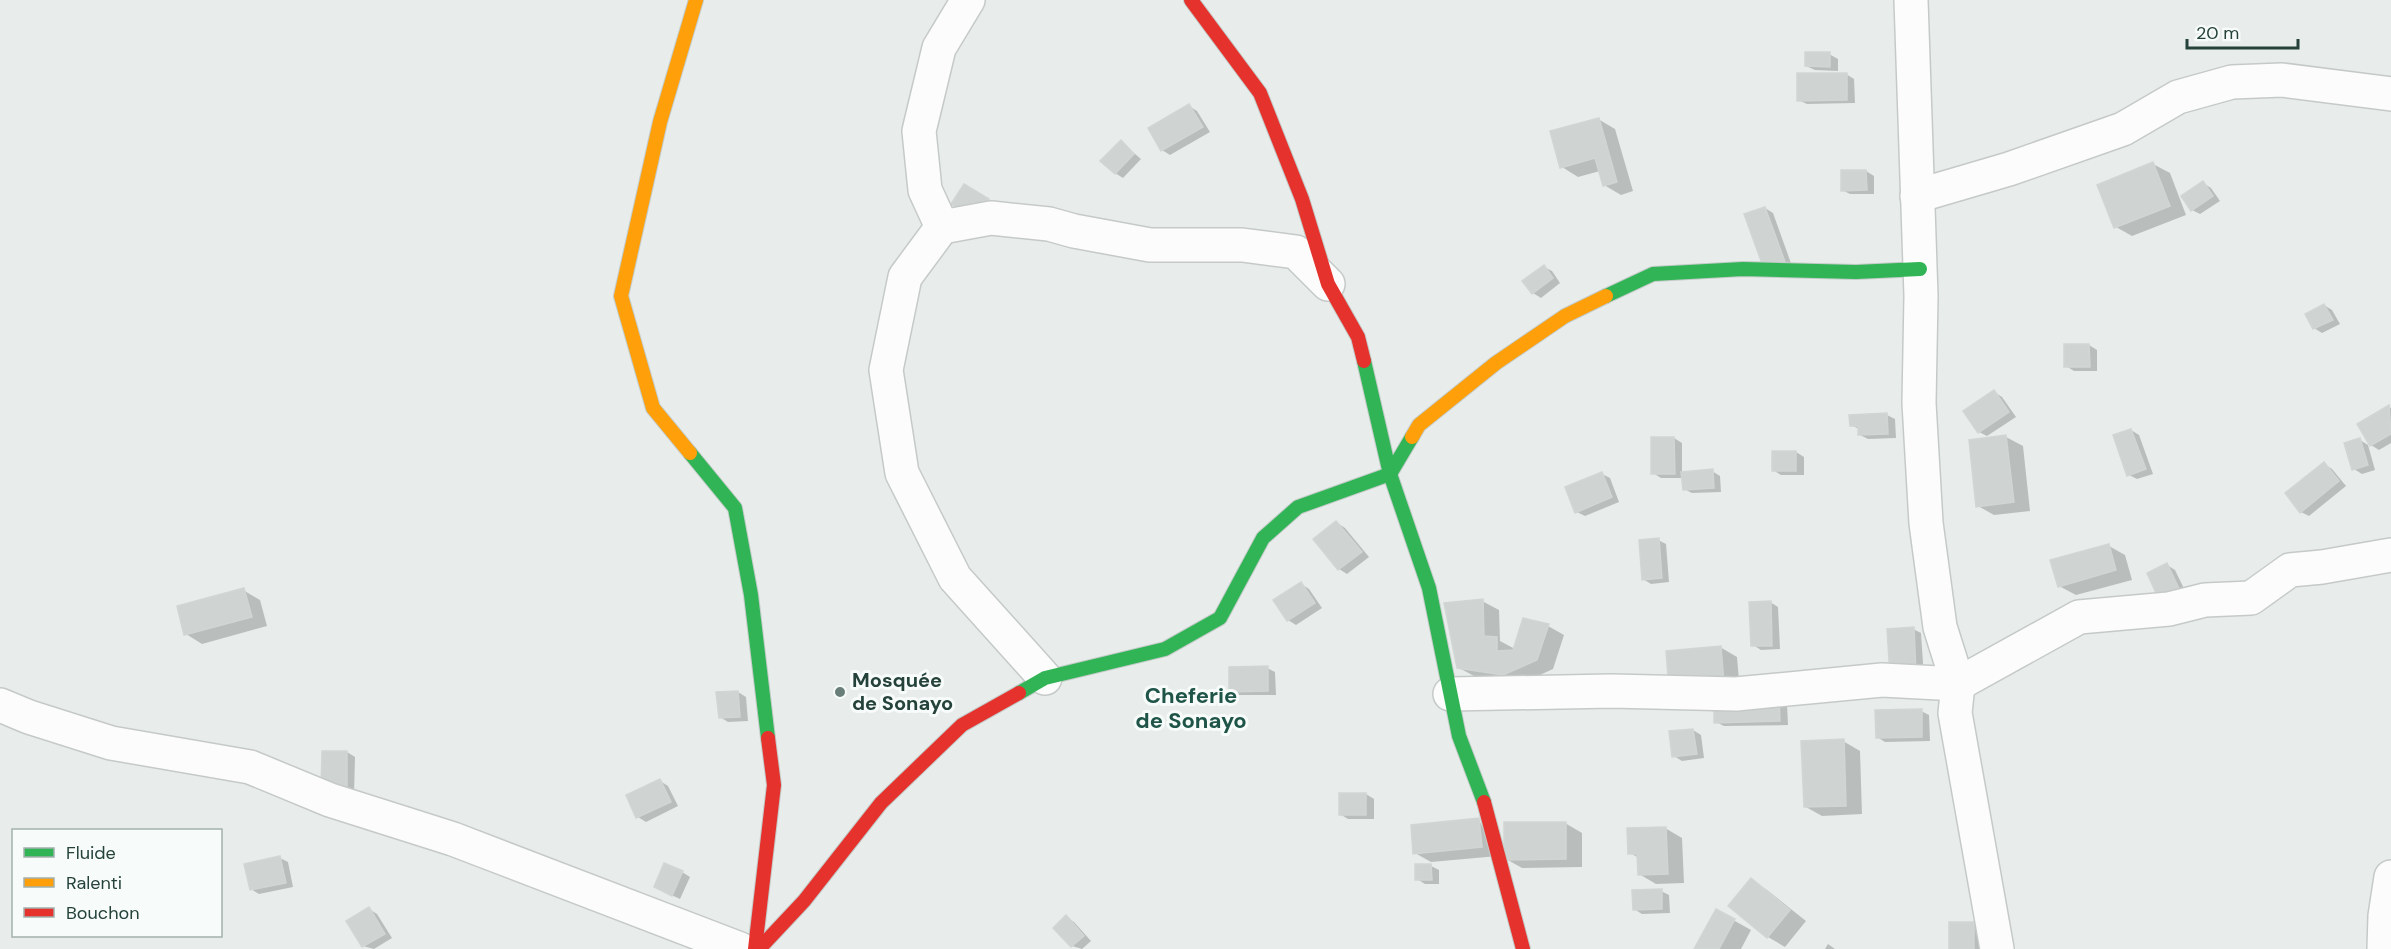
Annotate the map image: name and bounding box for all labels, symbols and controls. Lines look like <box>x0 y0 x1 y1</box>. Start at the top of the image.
scale bar <box>2187 12 2298 50</box>
text: 20 m <box>2196 21 2239 45</box>
place label: Mosquée de Sonayo <box>852 667 953 716</box>
district label: Cheferie de Sonayo <box>1135 681 1247 735</box>
marker: Mosquée de Sonayo <box>833 685 847 699</box>
legend <box>12 829 222 937</box>
text: Fluide <box>66 841 116 865</box>
text: Ralenti <box>66 871 122 895</box>
text: Bouchon <box>66 901 140 925</box>

